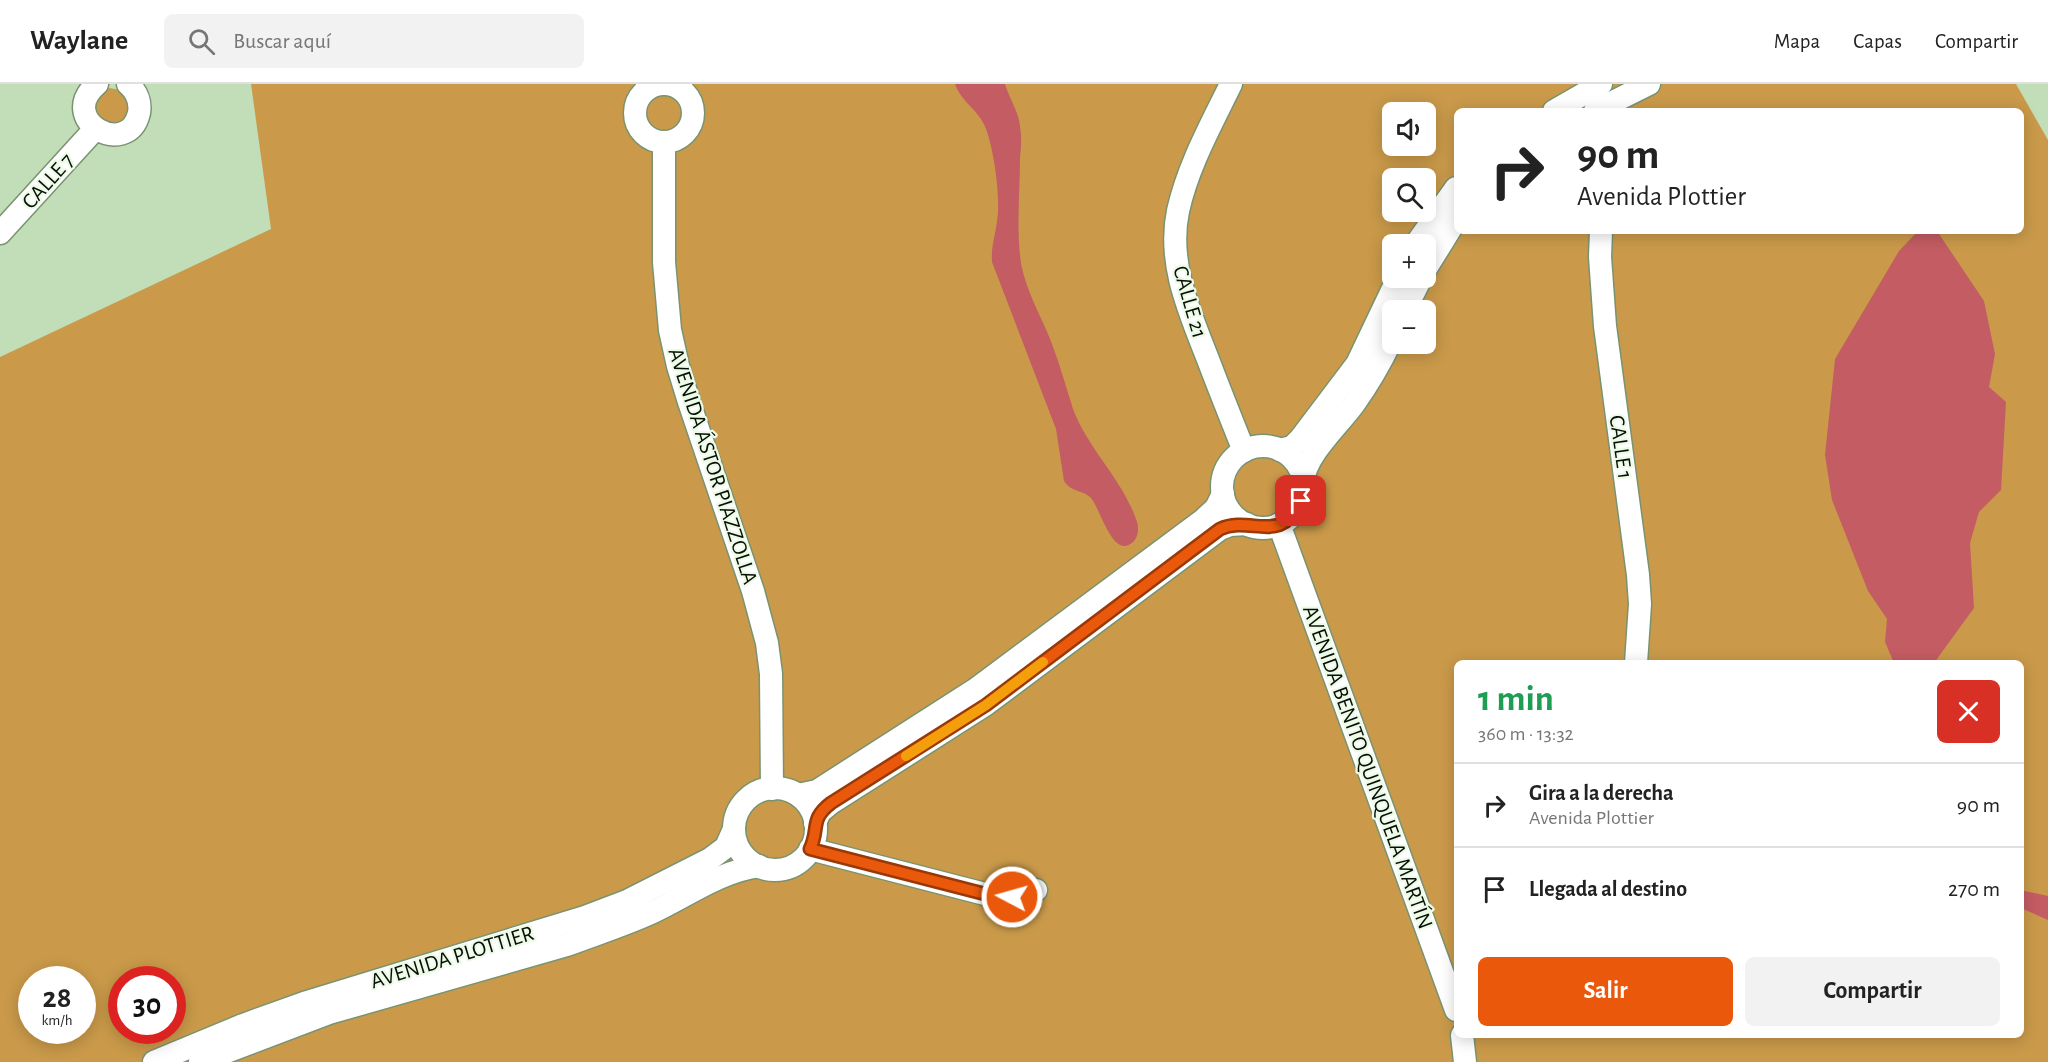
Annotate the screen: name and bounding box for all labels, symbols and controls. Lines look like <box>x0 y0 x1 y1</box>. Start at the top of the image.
search box <box>164 14 584 68</box>
icon: search <box>185 25 218 58</box>
text: Waylane <box>30 27 128 55</box>
text: Buscar aquí <box>233 30 331 52</box>
text: Mapa <box>1774 31 1820 52</box>
text: Capas <box>1853 31 1902 52</box>
text: Compartir <box>1935 31 2018 52</box>
map controls <box>1382 102 1436 354</box>
button: sound <box>1382 102 1436 156</box>
icon: right <box>1478 132 1556 210</box>
text: 90 m <box>1577 134 1659 176</box>
street label: CALLE 7 <box>18 149 78 213</box>
button: search <box>1382 168 1436 222</box>
text: Avenida Plottier <box>1577 183 1746 210</box>
button: + <box>1382 234 1436 288</box>
street label: CALLE 21 <box>1169 263 1211 341</box>
button: − <box>1382 300 1436 354</box>
street label: AVENIDA ÁSTOR PIAZZOLLA <box>664 345 763 587</box>
street label: CALLE 1 <box>1606 414 1636 480</box>
pin <box>1275 475 1326 526</box>
icon: arrive <box>1284 484 1317 517</box>
street label: AVENIDA BENITO QUINQUELA MARTÍN <box>1299 602 1438 932</box>
button: close <box>1937 680 2000 743</box>
text: 1 min <box>1478 681 1554 717</box>
text: 360 m · 13:32 <box>1478 724 1574 744</box>
text: Gira a la derecha <box>1529 782 1674 804</box>
icon: right <box>1478 789 1511 822</box>
text: 90 m <box>1957 794 2000 816</box>
text: Avenida Plottier <box>1529 808 1654 828</box>
position arrow <box>980 865 1044 929</box>
icon: arrive <box>1478 873 1511 906</box>
text: Llegada al destino <box>1529 878 1687 900</box>
text: 270 m <box>1948 878 2000 900</box>
street label: AVENIDA PLOTTIER <box>368 922 536 992</box>
button: Salir <box>1478 957 1733 1026</box>
button: Compartir <box>1745 957 2000 1026</box>
speed limit sign: 30 <box>108 966 186 1044</box>
text: 28 <box>43 983 71 1013</box>
text: km/h <box>42 1013 72 1028</box>

